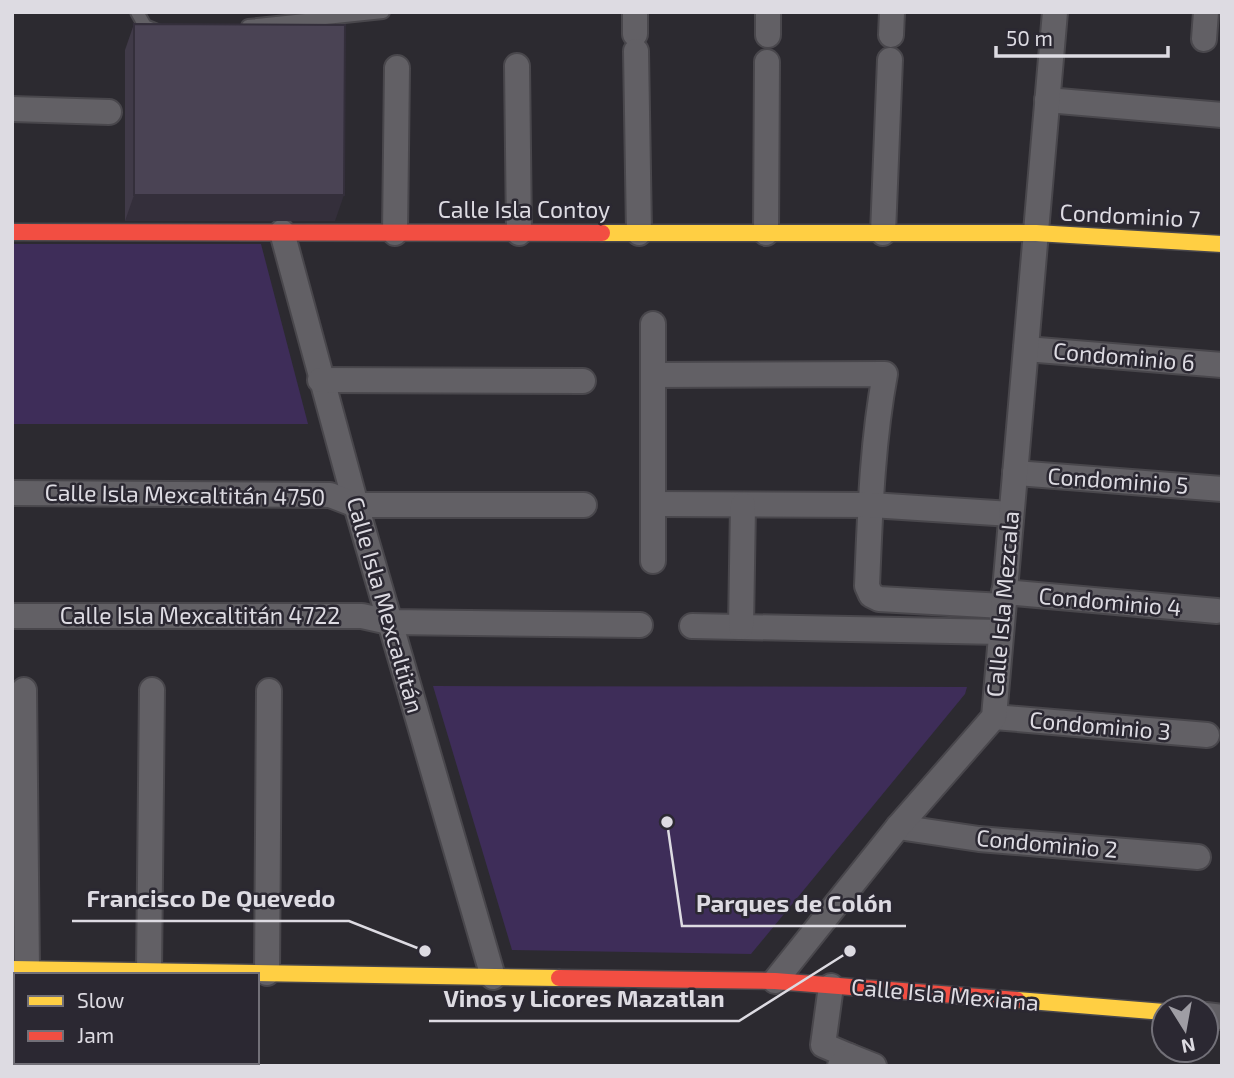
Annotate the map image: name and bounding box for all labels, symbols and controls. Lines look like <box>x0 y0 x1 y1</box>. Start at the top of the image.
scale bar <box>996 14 1168 58</box>
text: 50 m <box>1006 25 1053 50</box>
street label: Calle Isla Contoy <box>438 195 610 223</box>
street label: Condominio 7 <box>1059 197 1201 233</box>
street label: Condominio 6 <box>1052 336 1196 376</box>
street label: Condominio 5 <box>1047 461 1189 499</box>
street label: Calle Isla Mexcaltitán 4750 <box>44 478 326 510</box>
street label: Calle Isla Mexcaltitán <box>342 494 430 716</box>
street label: Calle Isla Mezcala <box>980 510 1024 698</box>
street label: Condominio 4 <box>1038 581 1183 621</box>
street label: Calle Isla Mexcaltitán 4722 <box>60 601 340 629</box>
street label: Condominio 3 <box>1028 705 1172 745</box>
street label: Condominio 2 <box>975 823 1119 863</box>
callout: Francisco De Quevedo <box>72 876 349 921</box>
callout: Parques de Colón <box>682 881 906 926</box>
text: Francisco De Quevedo <box>87 883 335 913</box>
text: Parques de Colón <box>696 888 892 917</box>
street label: Calle Isla Mexiana <box>850 972 1040 1016</box>
legend <box>14 973 259 1064</box>
callout: Vinos y Licores Mazatlan <box>429 976 739 1021</box>
text: Vinos y Licores Mazatlan <box>443 983 725 1012</box>
text: Slow <box>77 987 124 1012</box>
north arrow <box>1150 994 1220 1064</box>
text: Jam <box>77 1022 114 1047</box>
text: N <box>1179 1034 1197 1059</box>

